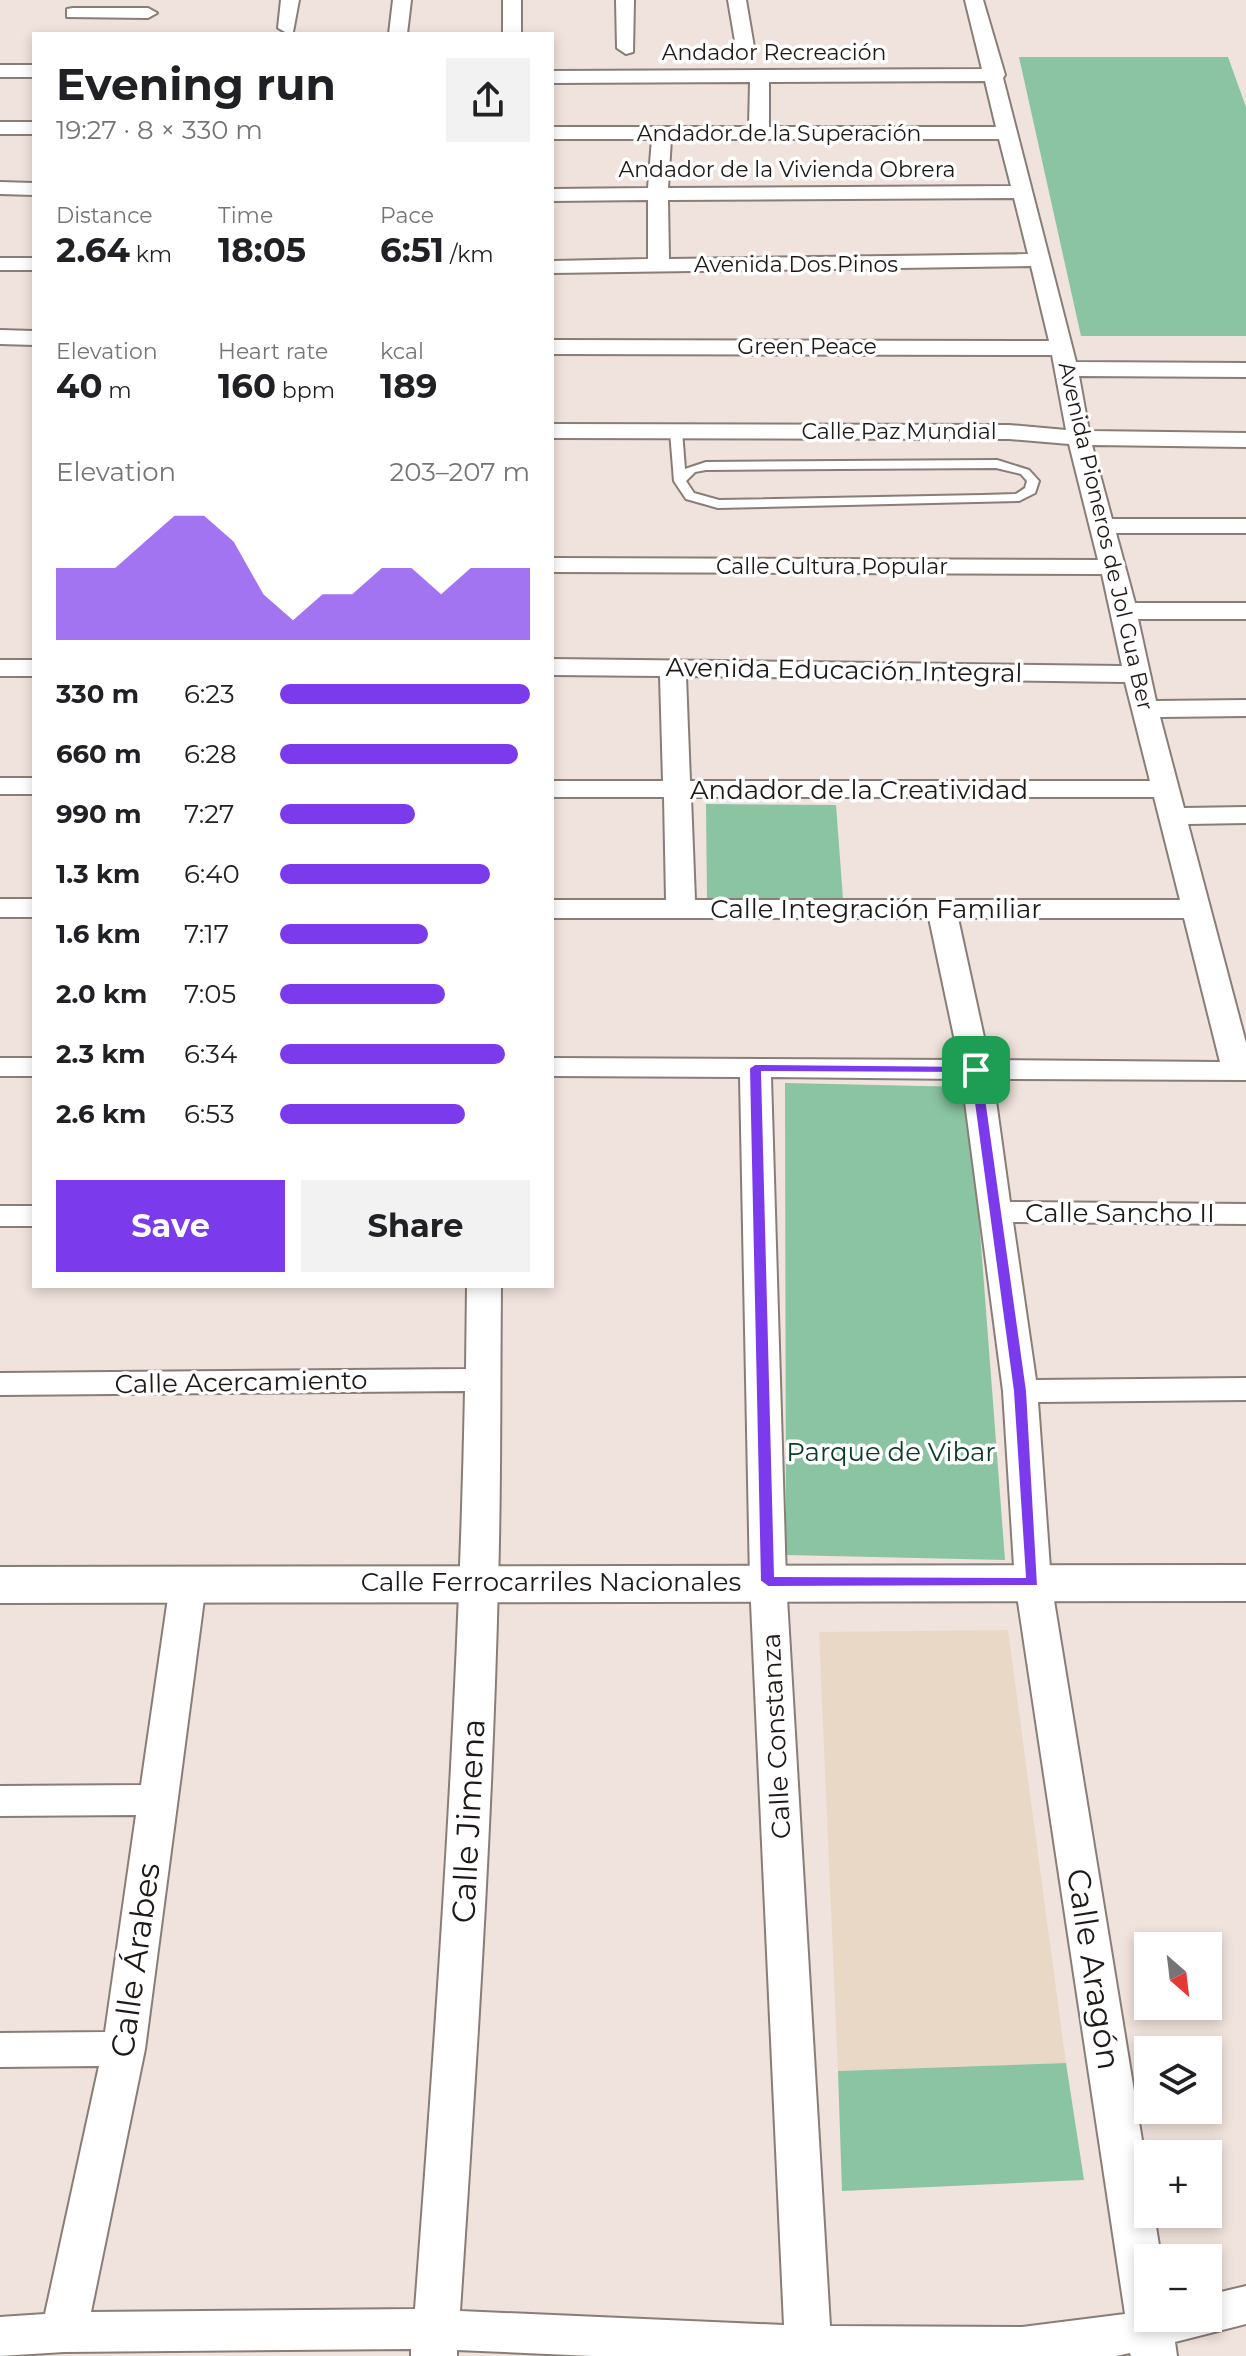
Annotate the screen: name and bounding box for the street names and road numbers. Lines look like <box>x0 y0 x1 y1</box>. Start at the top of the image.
street label: Andador Recreación <box>662 39 886 66</box>
street label: Andador de la Superación <box>637 120 921 147</box>
street label: Andador de la Vivienda Obrera <box>618 156 956 183</box>
street label: Avenida Dos Pinos <box>694 251 898 278</box>
street label: Green Peace <box>737 333 877 360</box>
street label: Avenida Pioneros de Jol Gua Ber <box>1053 359 1159 713</box>
street label: Calle Paz Mundial <box>801 418 997 445</box>
street label: Calle Cultura Popular <box>716 553 948 580</box>
street label: Avenida Educación Integral <box>665 651 1023 689</box>
street label: Andador de la Creatividad <box>690 774 1028 806</box>
street label: Calle Integración Familiar <box>710 893 1042 925</box>
street label: Calle Sancho II <box>1025 1197 1215 1229</box>
street label: Calle Acercamiento <box>114 1364 368 1400</box>
street label: Calle Ferrocarriles Nacionales <box>361 1566 741 1598</box>
street label: Calle Constanza <box>755 1632 797 1840</box>
street label: Calle Jimena <box>443 1718 493 1924</box>
street label: Calle Árabes <box>102 1860 168 2060</box>
street label: Calle Aragón <box>1059 1866 1129 2072</box>

